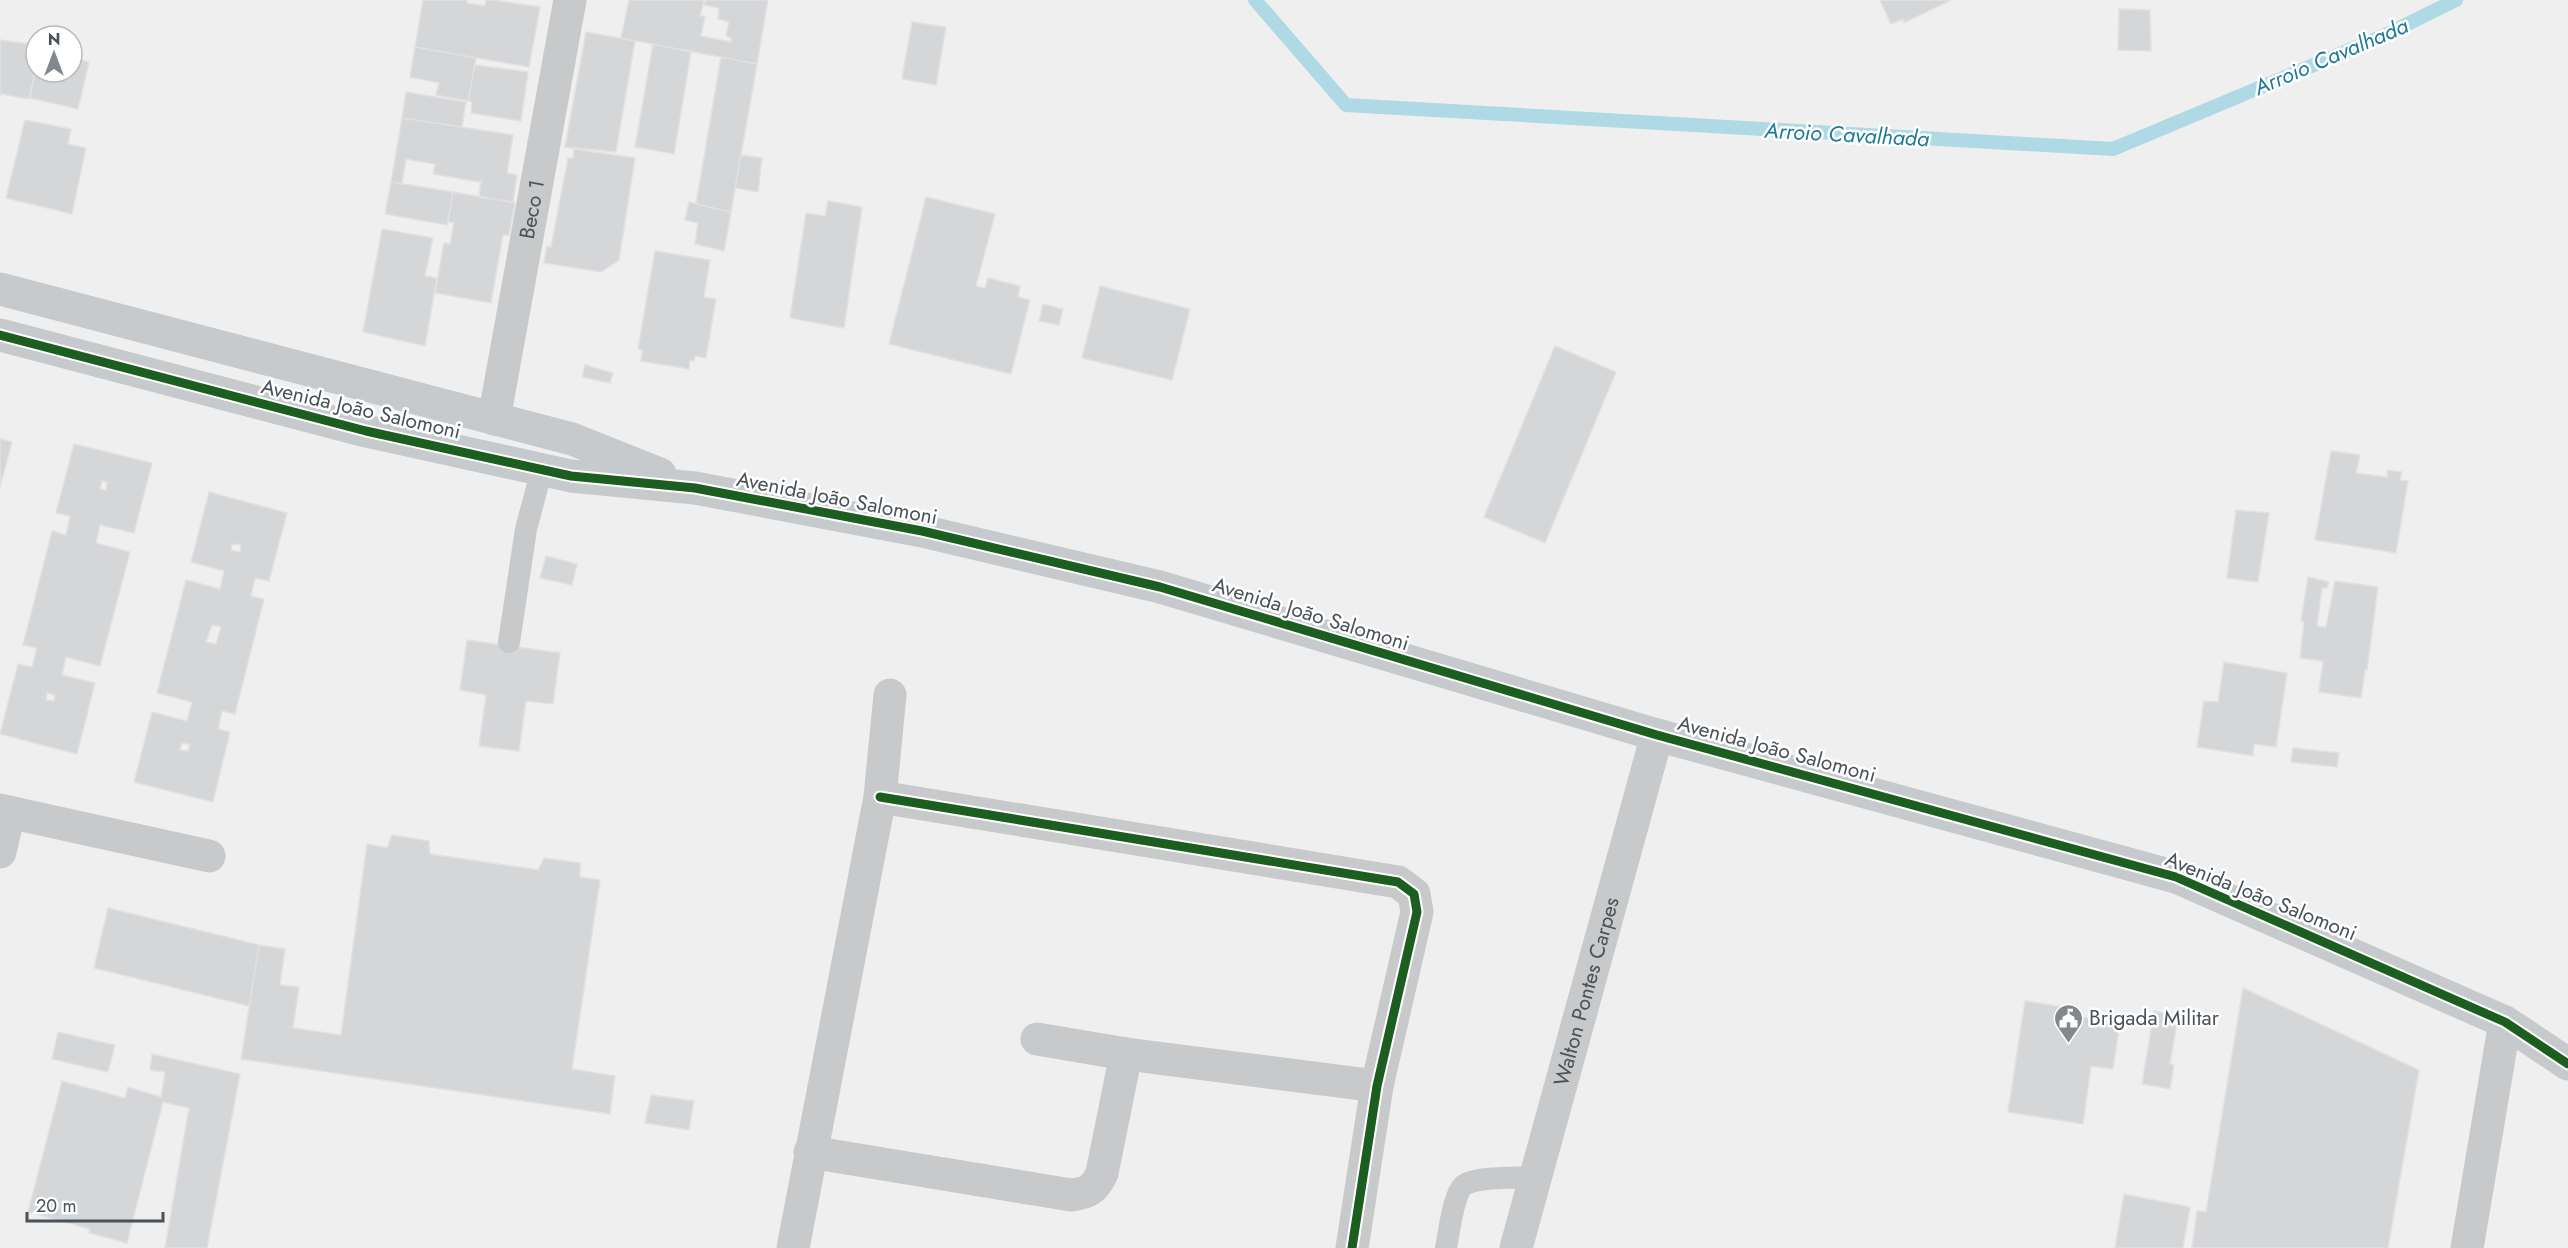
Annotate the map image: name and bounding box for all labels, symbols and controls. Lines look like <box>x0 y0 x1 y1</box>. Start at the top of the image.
water label: Arroio Cavalhada <box>2248 9 2413 103</box>
north arrow <box>24 24 84 84</box>
text: N <box>48 28 60 51</box>
water label: Arroio Cavalhada <box>1763 114 1930 154</box>
street label: Beco 1 <box>512 177 552 242</box>
street label: Avenida João Salomoni <box>258 371 464 447</box>
street label: Avenida João Salomoni <box>734 464 940 532</box>
street label: Avenida João Salomoni <box>1209 570 1413 658</box>
street label: Avenida João Salomoni <box>1675 708 1879 790</box>
street label: Avenida João Salomoni <box>2161 844 2361 948</box>
street label: Walton Pontes Carpes <box>1546 894 1627 1089</box>
public building icon: Brigada Militar <box>2052 1002 2084 1044</box>
place label: Brigada Militar <box>2089 1003 2220 1033</box>
scale bar <box>27 1185 164 1223</box>
text: 20 m <box>36 1193 76 1219</box>

